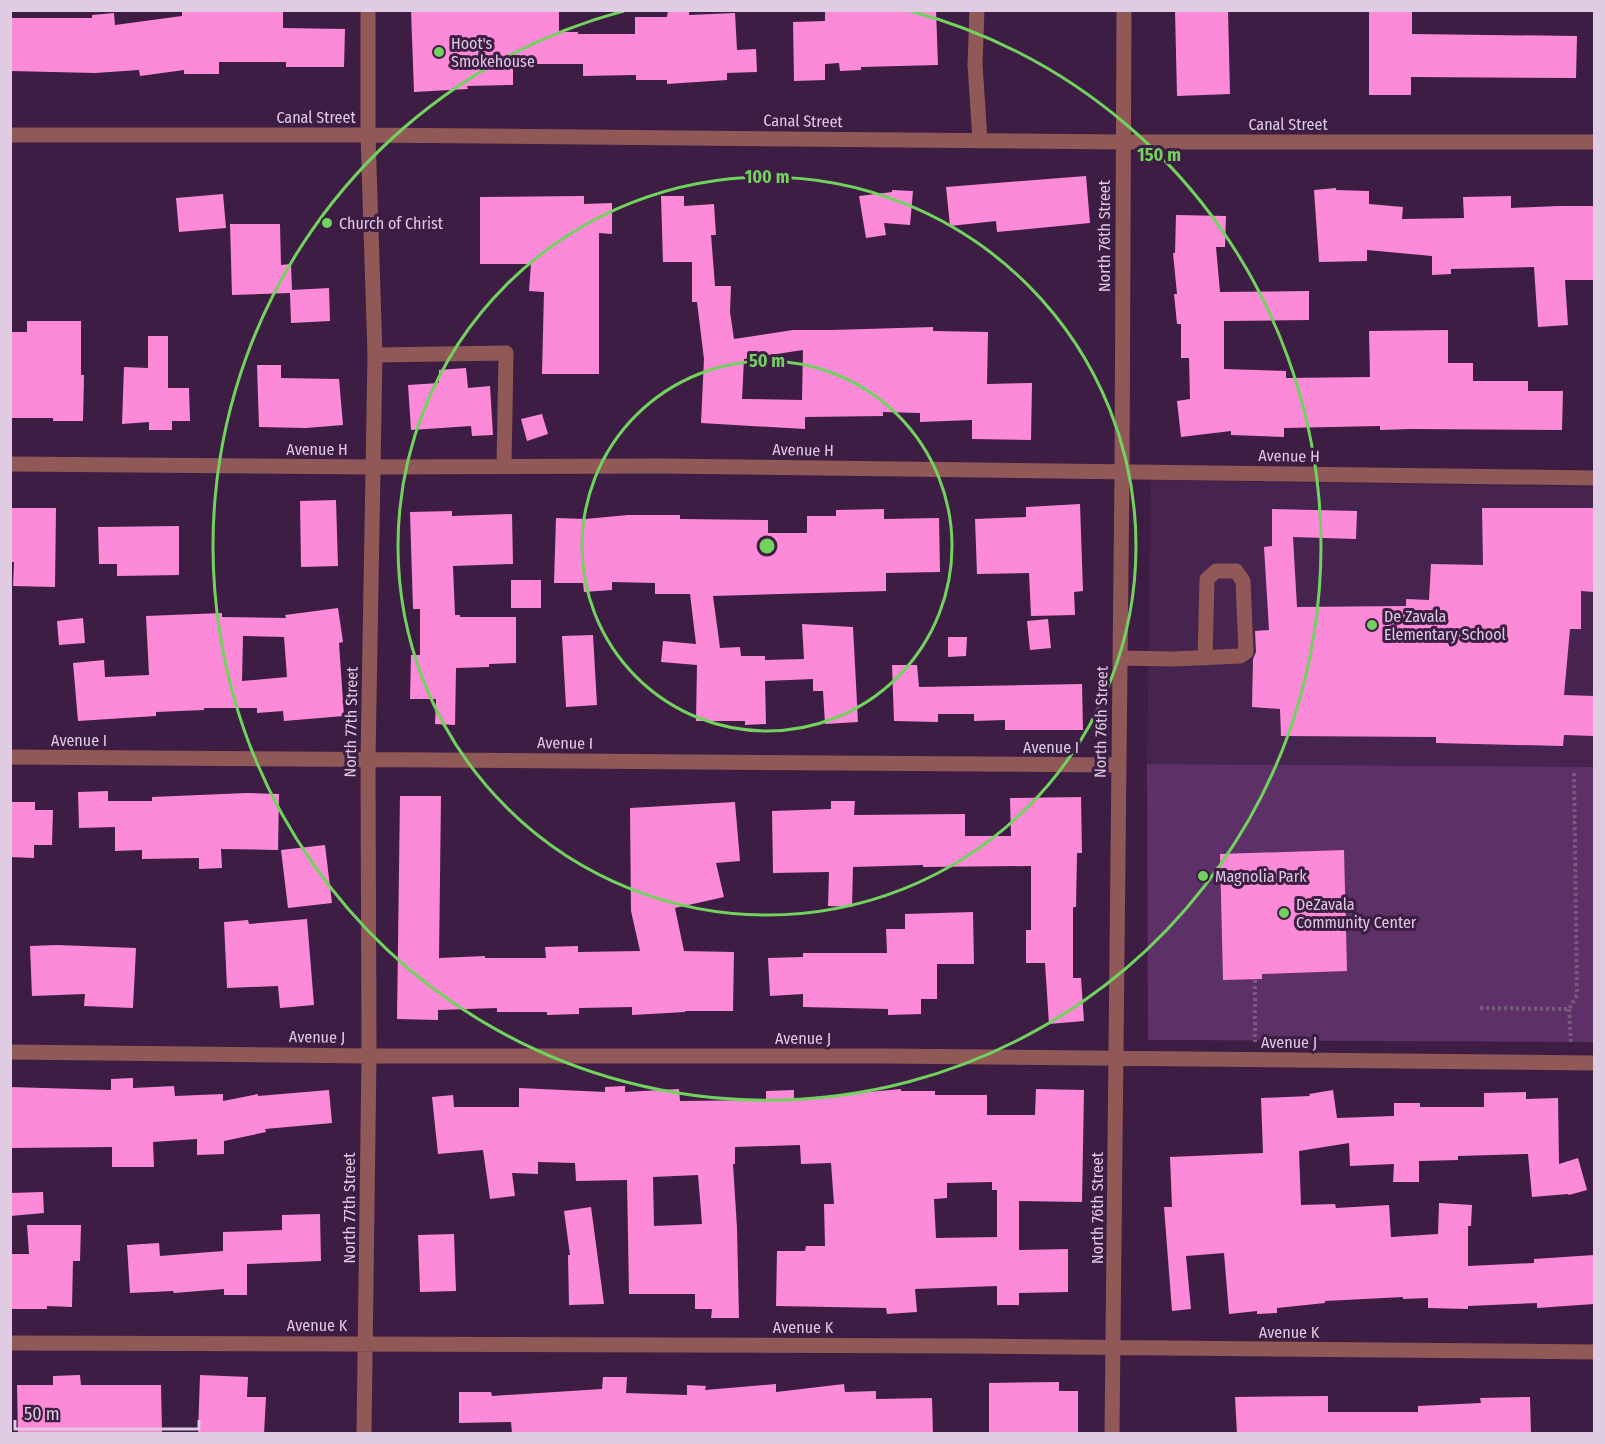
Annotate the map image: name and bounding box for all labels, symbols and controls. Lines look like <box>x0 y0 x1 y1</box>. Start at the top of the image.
place label: Hoot's Smokehouse <box>451 34 535 71</box>
marker: Hoot's Smokehouse <box>432 45 446 59</box>
street label: Canal Street <box>276 108 356 127</box>
street label: Canal Street <box>763 111 844 131</box>
street label: Canal Street <box>1248 115 1328 134</box>
text: 150 m <box>1137 144 1181 166</box>
text: 100 m <box>745 166 789 188</box>
street label: North 76th Street <box>1095 179 1114 292</box>
place label: Church of Christ <box>339 214 444 233</box>
marker: Church of Christ <box>320 216 334 230</box>
text: 50 m <box>749 350 785 372</box>
street label: Avenue H <box>286 440 348 459</box>
street label: Avenue H <box>772 440 834 460</box>
street label: Avenue H <box>1258 446 1320 466</box>
centre of rings <box>757 536 777 556</box>
place label: De Zavala Elementary School <box>1384 607 1506 644</box>
marker: De Zavala Elementary School <box>1365 618 1379 632</box>
street label: North 76th Street <box>1091 665 1111 778</box>
street label: North 77th Street <box>341 666 361 778</box>
street label: Avenue I <box>51 731 107 750</box>
street label: Avenue I <box>537 733 593 753</box>
street label: Avenue I <box>1023 738 1079 757</box>
place label: Magnolia Park <box>1215 867 1307 886</box>
marker: Magnolia Park <box>1196 869 1210 883</box>
place label: DeZavala Community Center <box>1296 895 1417 932</box>
marker: DeZavala Community Center <box>1277 906 1291 920</box>
street label: Avenue J <box>289 1027 345 1047</box>
street label: Avenue J <box>775 1029 831 1048</box>
street label: Avenue J <box>1261 1033 1317 1052</box>
street label: North 76th Street <box>1088 1151 1107 1264</box>
street label: North 77th Street <box>340 1152 359 1263</box>
street label: Avenue K <box>287 1316 348 1335</box>
street label: Avenue K <box>773 1318 834 1337</box>
street label: Avenue K <box>1259 1323 1320 1342</box>
scale bar <box>15 1393 200 1431</box>
text: 50 m <box>24 1403 60 1425</box>

